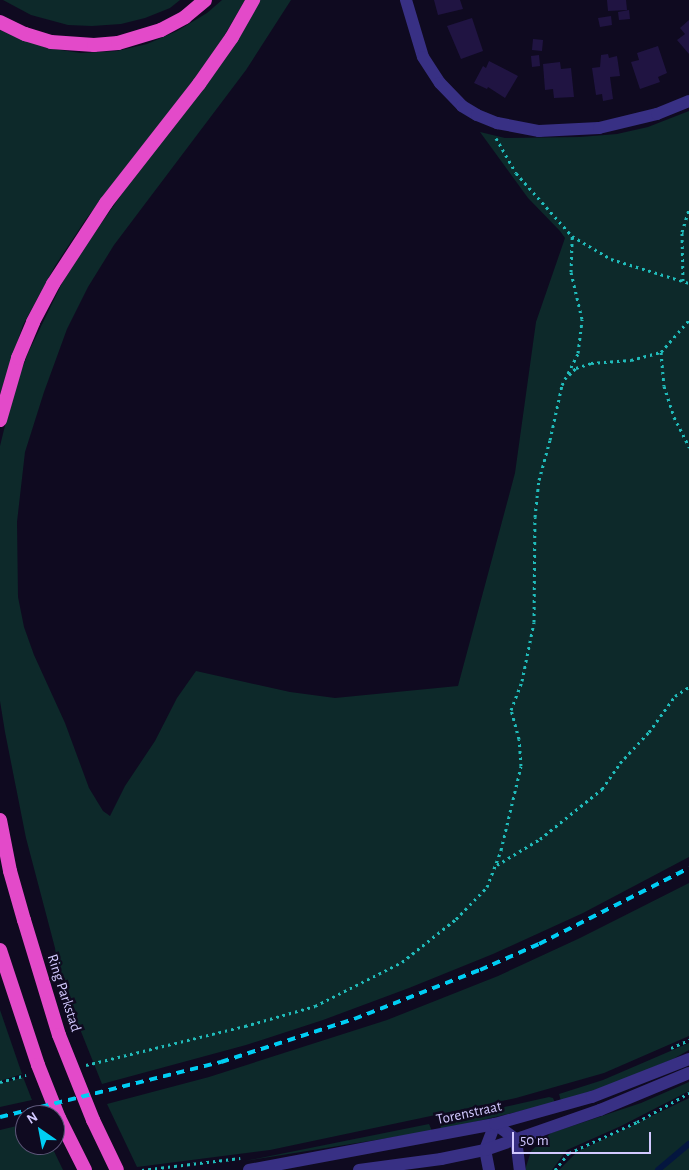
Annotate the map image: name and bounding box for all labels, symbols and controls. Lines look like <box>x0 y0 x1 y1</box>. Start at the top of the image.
street label: Ring Parkstad <box>43 952 85 1034</box>
street label: Torenstraat <box>434 1097 504 1129</box>
north arrow <box>15 1105 65 1155</box>
text: N <box>24 1110 40 1127</box>
scale bar <box>514 1122 653 1154</box>
text: 50 m <box>520 1133 549 1148</box>

